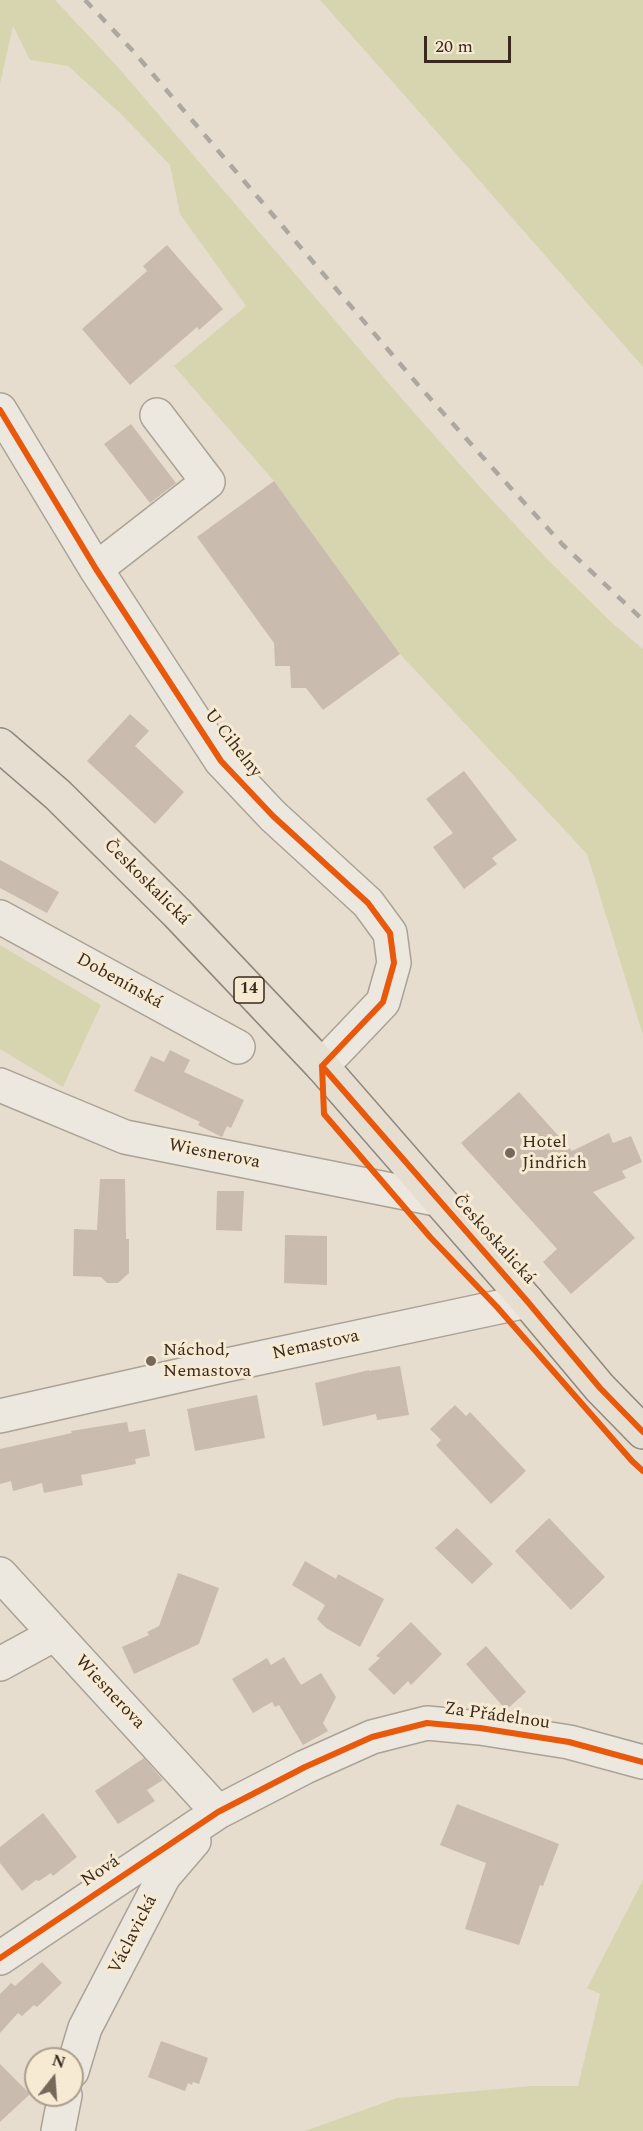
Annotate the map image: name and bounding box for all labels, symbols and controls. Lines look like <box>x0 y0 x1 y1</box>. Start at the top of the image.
scale bar <box>427 24 514 62</box>
text: 20 m <box>435 33 473 60</box>
street label: U Cihelny <box>198 705 266 783</box>
street label: Českoskalická <box>98 835 194 931</box>
street label: Dobenínská <box>72 949 166 1015</box>
road number: 14 <box>234 977 264 1003</box>
place label: Hotel Jindřich <box>522 1132 587 1174</box>
street label: Wiesnerova <box>166 1136 262 1174</box>
marker: Hotel Jindřich <box>503 1146 517 1160</box>
street label: Českoskalická <box>447 1191 539 1289</box>
street label: Nemastova <box>271 1326 361 1366</box>
place label: Náchod, Nemastova <box>163 1340 251 1382</box>
marker: Náchod, Nemastova <box>144 1354 158 1368</box>
street label: Wiesnerova <box>69 1652 149 1734</box>
street label: Za Přádelnou <box>443 1699 551 1735</box>
street label: Nová <box>78 1851 124 1893</box>
street label: Václavická <box>105 1892 163 1978</box>
north arrow <box>24 2047 84 2107</box>
text: N <box>49 2048 68 2075</box>

